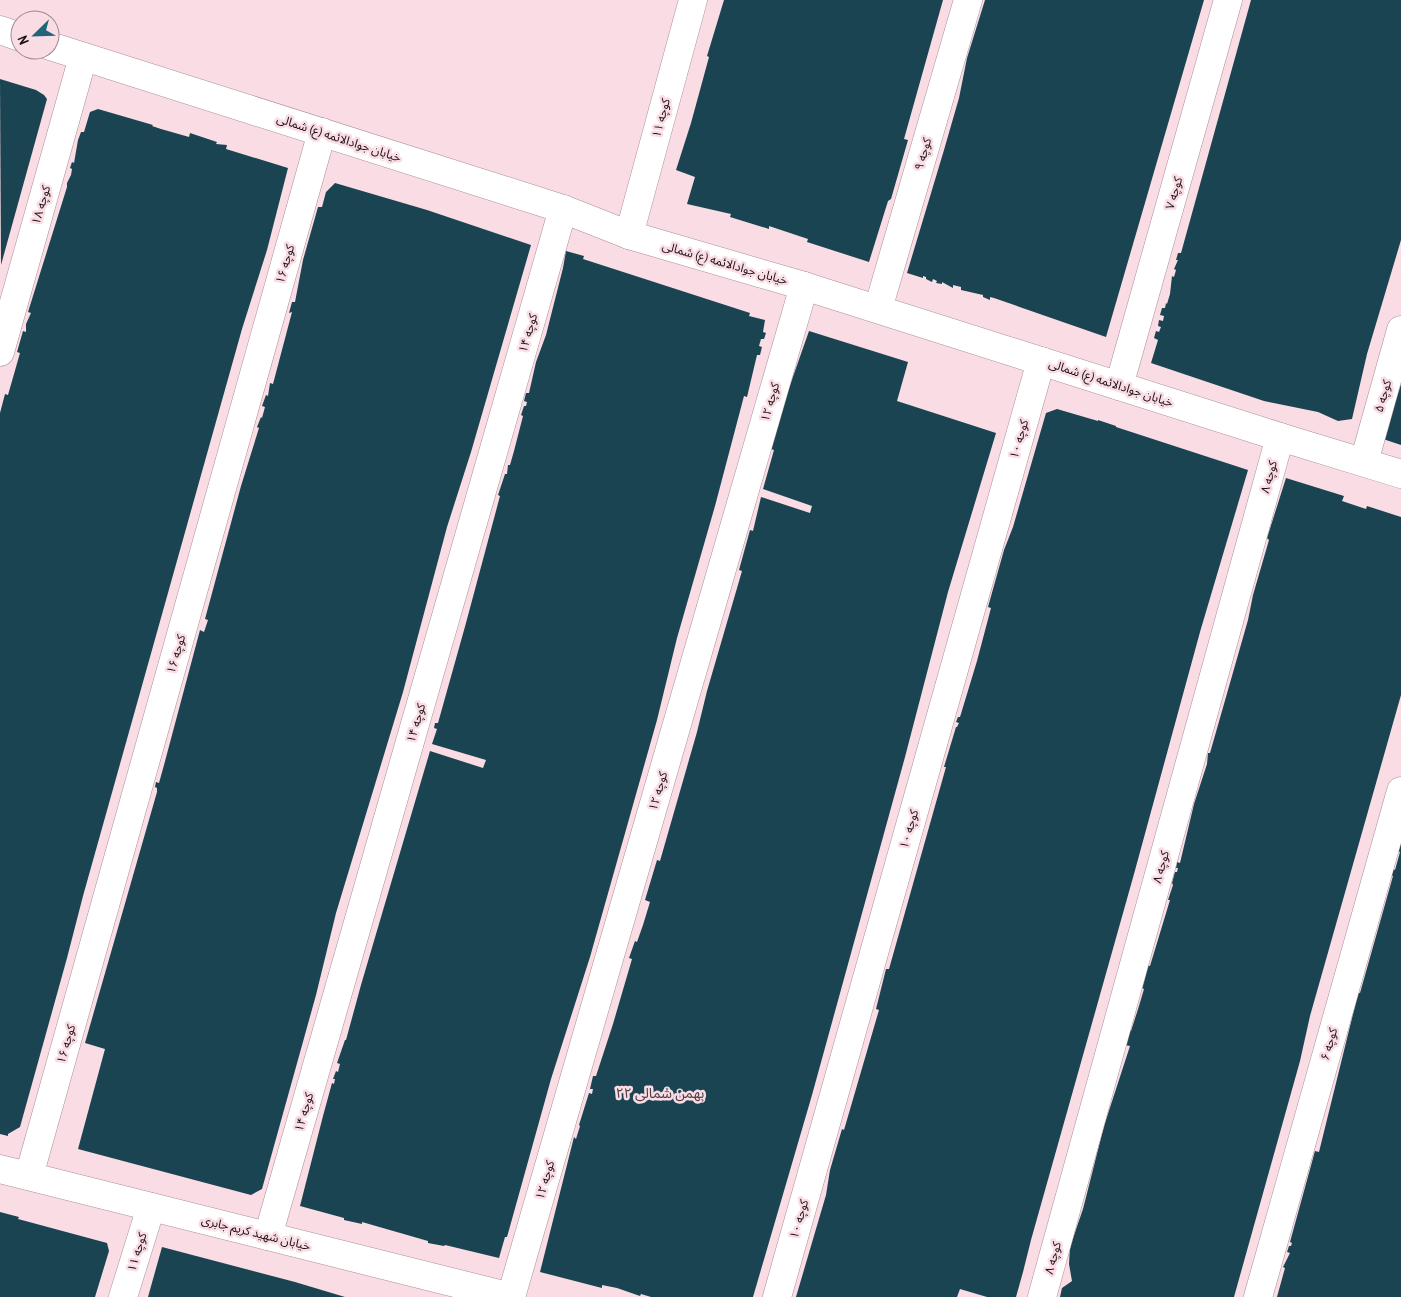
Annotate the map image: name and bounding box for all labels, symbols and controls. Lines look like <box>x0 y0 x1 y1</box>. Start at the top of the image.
north arrow <box>10 10 60 60</box>
text: N <box>13 33 33 47</box>
street label: کوچه ۱۱ <box>648 96 674 139</box>
street label: خیابان جوادالائمه (ع) شمالی <box>275 110 403 167</box>
street label: کوچه ۹ <box>911 135 936 172</box>
street label: کوچه ۷ <box>1162 174 1187 211</box>
street label: کوچه ۱۸ <box>28 183 55 226</box>
street label: خیابان جوادالائمه (ع) شمالی <box>660 237 790 290</box>
street label: کوچه ۱۶ <box>272 242 299 285</box>
street label: کوچه ۱۴ <box>515 311 542 354</box>
street label: خیابان جوادالائمه (ع) شمالی <box>1047 355 1175 412</box>
street label: کوچه ۵ <box>1371 377 1396 414</box>
street label: کوچه ۱۲ <box>757 380 784 423</box>
street label: کوچه ۱۰ <box>1006 417 1033 460</box>
street label: کوچه ۸ <box>1257 458 1281 495</box>
street label: کوچه ۱۶ <box>163 632 190 675</box>
street label: کوچه ۱۴ <box>403 701 430 744</box>
street label: کوچه ۱۲ <box>645 769 672 812</box>
street label: کوچه ۱۰ <box>896 807 923 850</box>
street label: کوچه ۸ <box>1149 848 1173 885</box>
street label: کوچه ۱۶ <box>53 1022 80 1065</box>
street label: کوچه ۶ <box>1317 1025 1342 1062</box>
district label: ۲۲ بهمن شمالی <box>616 1084 705 1102</box>
street label: کوچه ۱۴ <box>291 1090 318 1133</box>
street label: کوچه ۱۲ <box>532 1158 559 1201</box>
street label: کوچه ۱۰ <box>786 1197 813 1240</box>
street label: خیابان شهید کریم جابری <box>200 1212 312 1255</box>
street label: کوچه ۱۱ <box>124 1230 151 1273</box>
street label: کوچه ۸ <box>1041 1239 1065 1276</box>

